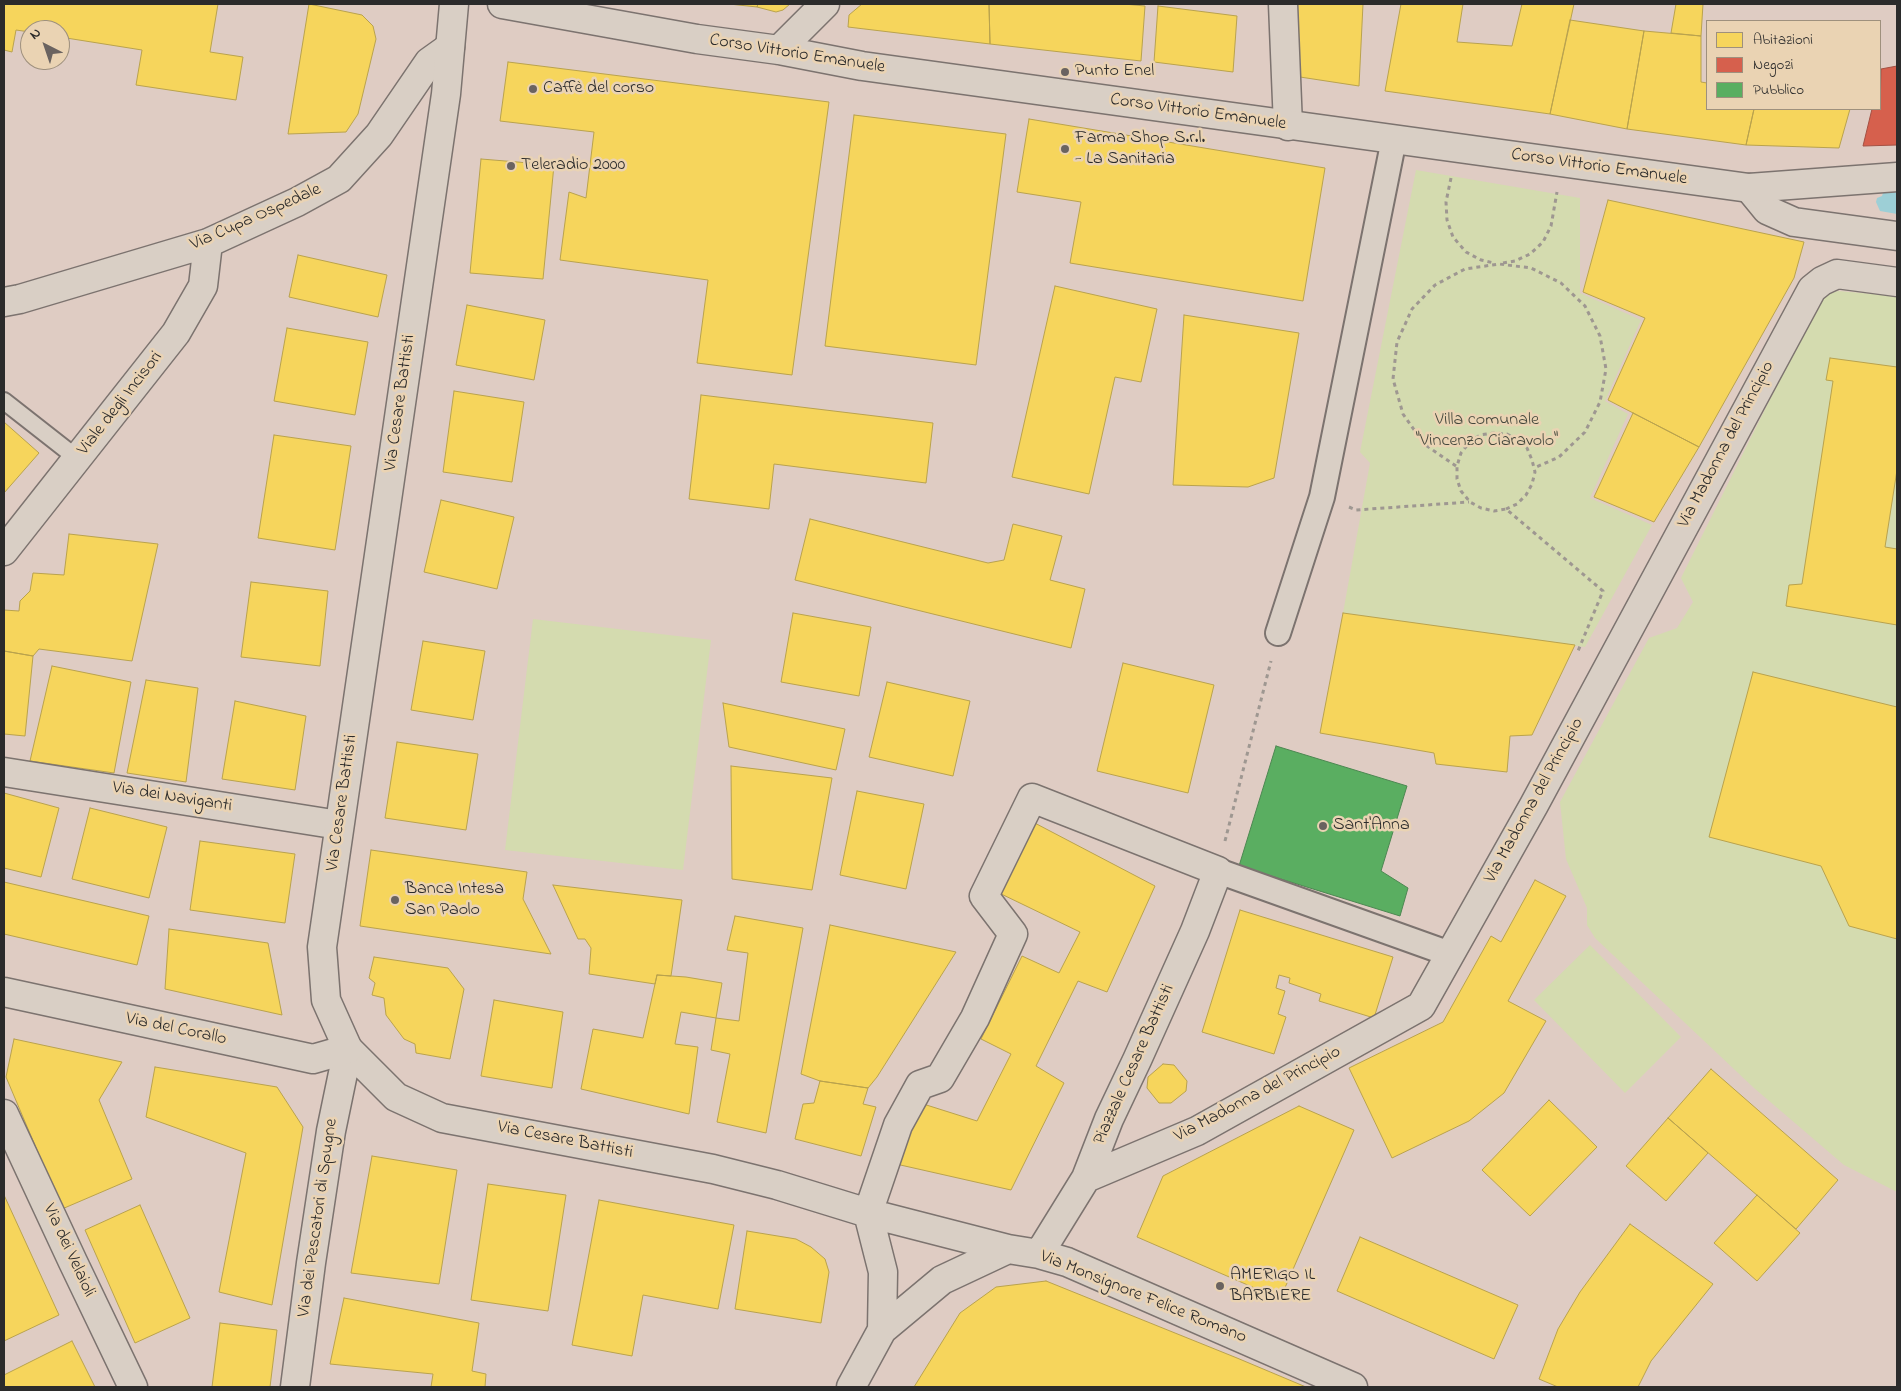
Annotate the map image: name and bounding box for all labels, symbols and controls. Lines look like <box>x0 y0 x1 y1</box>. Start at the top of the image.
north arrow <box>20 20 70 70</box>
legend <box>1706 20 1881 110</box>
text: N <box>25 23 46 45</box>
text: Abitazioni <box>1753 29 1813 51</box>
street label: Corso Vittorio Emanuele <box>708 30 886 80</box>
text: Negozi <box>1753 54 1793 76</box>
place label: Punto Enel <box>1075 61 1154 83</box>
marker: Punto Enel <box>1059 66 1071 78</box>
place label: Caffè del corso <box>543 78 654 100</box>
text: Pubblico <box>1753 79 1804 101</box>
marker: Caffè del corso <box>527 83 539 95</box>
street label: Corso Vittorio Emanuele <box>1109 90 1287 136</box>
place label: Farma Shop S.r.l. - La Sanitaria <box>1075 128 1205 170</box>
marker: Farma Shop S.r.l. - La Sanitaria <box>1059 143 1071 155</box>
street label: Corso Vittorio Emanuele <box>1510 145 1688 191</box>
place label: Teleradio 2000 <box>521 155 625 177</box>
marker: Teleradio 2000 <box>505 160 517 172</box>
street label: Via Cupa Ospedale <box>187 180 325 256</box>
street label: Via Cesare Battisti <box>381 333 421 473</box>
street label: Viale degli Incisori <box>74 348 168 460</box>
street label: Via Madonna del Principio <box>1674 358 1780 532</box>
park label: Villa comunale "Vincenzo Ciaravolo" <box>1416 410 1558 452</box>
street label: Via Madonna del Principio <box>1481 715 1589 887</box>
street label: Via Cesare Battisti <box>323 733 363 873</box>
street label: Via dei Naviganti <box>111 778 233 818</box>
place label: Sant'Anna <box>1333 815 1410 837</box>
marker: Sant'Anna <box>1317 820 1329 832</box>
place label: Banca Intesa San Paolo <box>405 879 504 922</box>
marker: Banca Intesa San Paolo <box>389 894 401 906</box>
street label: Piazzale Cesare Battisti <box>1090 981 1180 1149</box>
street label: Via del Corallo <box>124 1009 228 1051</box>
street label: Via Madonna del Principio <box>1171 1042 1345 1148</box>
street label: Via dei Pescatori di Spugne <box>294 1117 344 1319</box>
street label: Via Cesare Battisti <box>495 1117 635 1165</box>
street label: Via dei Velaioli <box>37 1201 99 1301</box>
street label: Via Monsignore Felice Romano <box>1037 1247 1249 1349</box>
place label: AMERIGO IL BARBIERE <box>1230 1265 1315 1308</box>
marker: AMERIGO IL BARBIERE <box>1214 1280 1226 1292</box>

